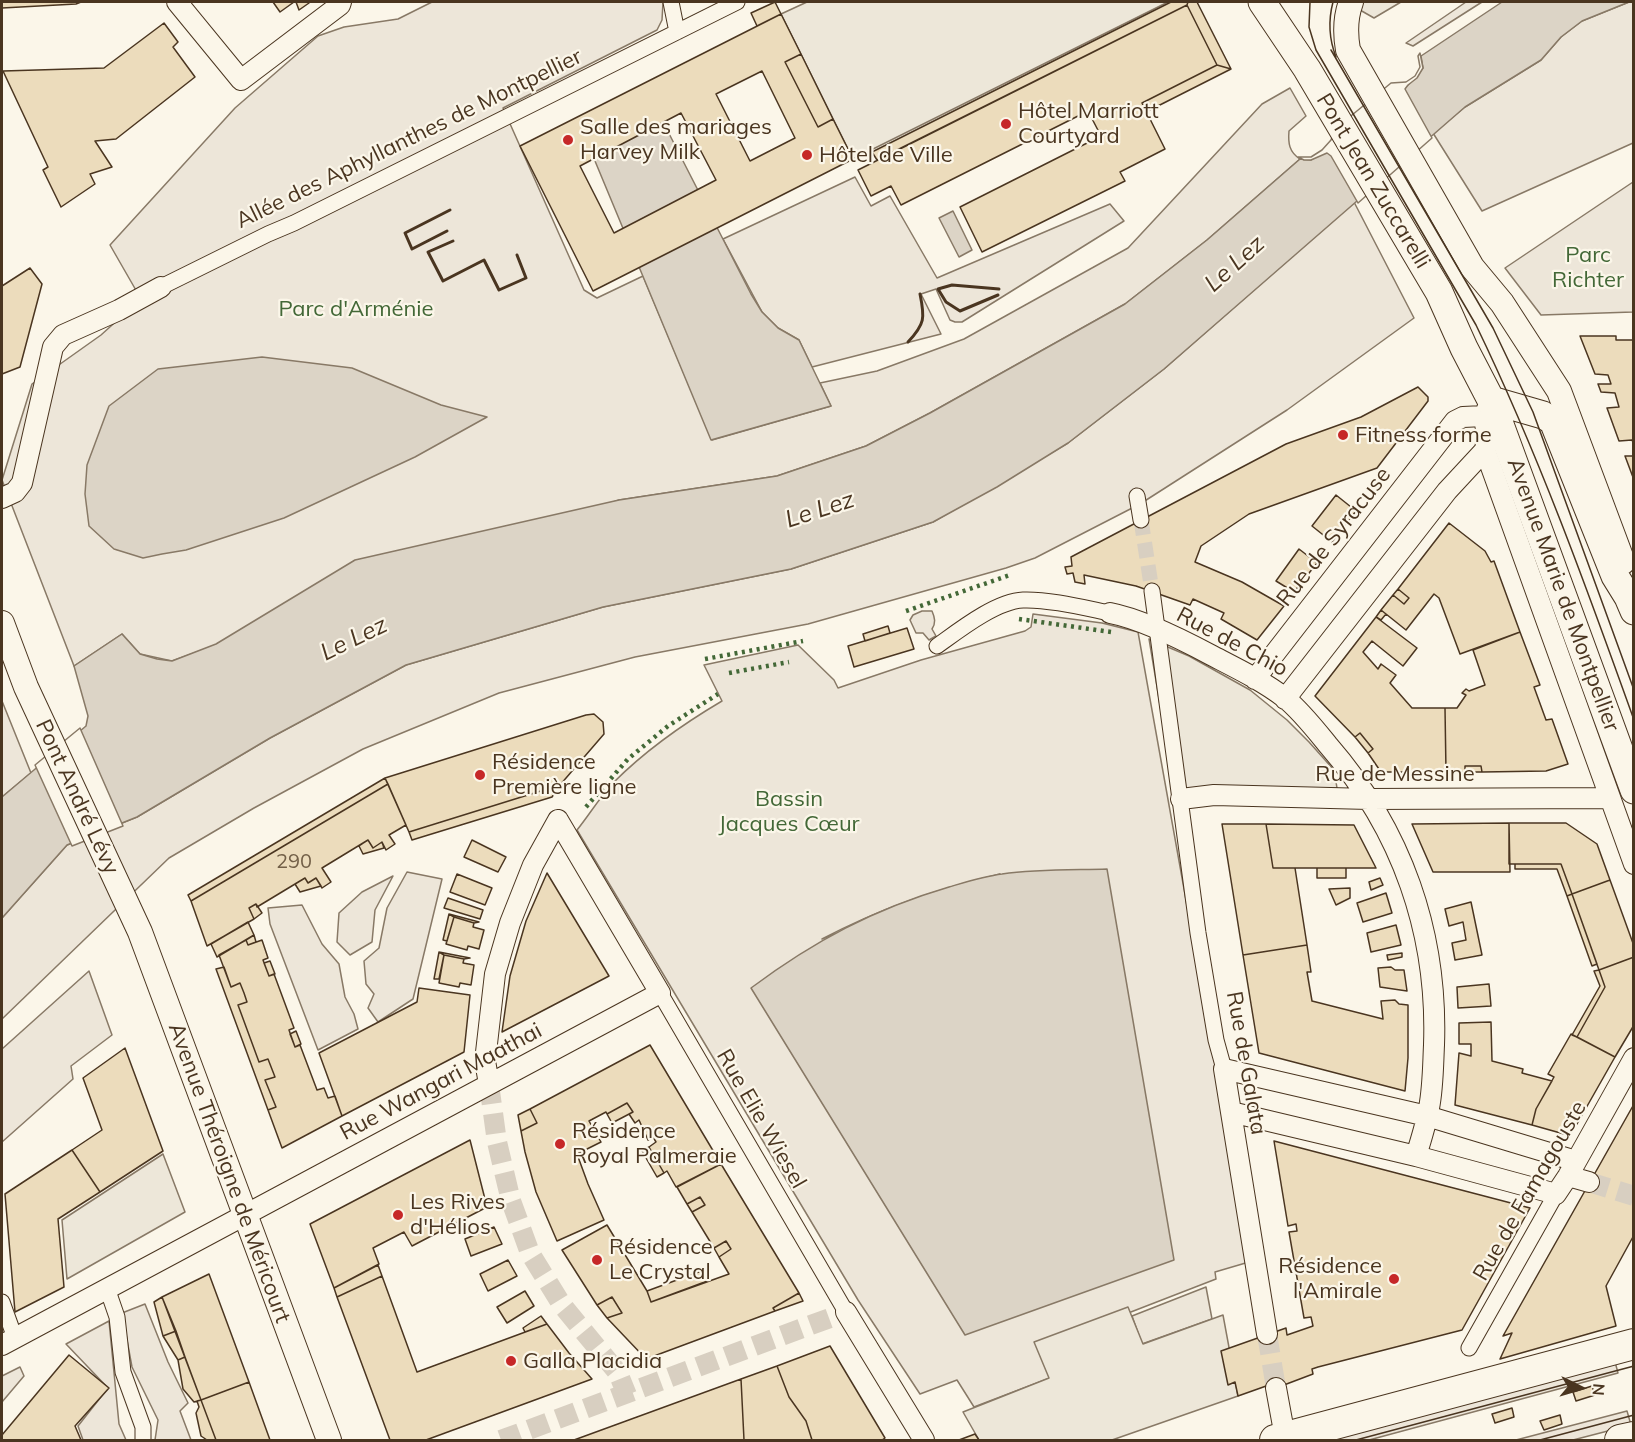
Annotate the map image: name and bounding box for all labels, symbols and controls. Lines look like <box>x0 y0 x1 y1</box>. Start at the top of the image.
street label: Allée des Aphyllanthes de Montpellier <box>232 44 586 234</box>
street label: Pont Jean Zuccarelli <box>1310 89 1436 273</box>
place label: Hôtel Marriott Courtyard <box>1018 98 1159 150</box>
place label: Salle des mariages Harvey Milk <box>580 114 772 166</box>
marker: Hôtel Marriott Courtyard <box>999 117 1013 131</box>
marker: Salle des mariages Harvey Milk <box>561 133 575 147</box>
place label: Hôtel de Ville <box>819 142 953 168</box>
marker: Hôtel de Ville <box>800 148 814 162</box>
water label: Le Lez <box>1199 230 1271 298</box>
park label: Parc Richter <box>1552 242 1624 294</box>
park label: Parc d'Arménie <box>278 296 434 322</box>
place label: Fitness forme <box>1355 422 1492 448</box>
marker: Fitness forme <box>1336 428 1350 442</box>
street label: Avenue Marie de Montpellier <box>1501 455 1625 735</box>
street label: Rue de Syracuse <box>1271 462 1397 612</box>
water label: Le Lez <box>782 485 858 535</box>
street label: Rue de Chio <box>1172 602 1292 682</box>
water label: Le Lez <box>316 611 392 667</box>
street label: Pont André Lévy <box>30 715 124 879</box>
place label: Résidence Première ligne <box>492 749 637 800</box>
street label: Rue de Messine <box>1315 761 1475 787</box>
marker: Résidence Première ligne <box>473 768 487 782</box>
park label: Bassin Jacques Cœur <box>718 786 860 837</box>
house number: 290 <box>276 850 312 874</box>
street label: Rue de Galata <box>1220 989 1272 1137</box>
street label: Rue Wangari Maathai <box>336 1018 546 1146</box>
street label: Avenue Théroigne de Méricourt <box>162 1019 296 1327</box>
street label: Rue Elie Wiesel <box>710 1045 812 1193</box>
street label: Rue de Famagouste <box>1468 1096 1592 1286</box>
place label: Résidence Royal Palmeraie <box>572 1118 737 1170</box>
marker: Résidence Royal Palmeraie <box>553 1137 567 1151</box>
place label: Les Rives d'Hélios <box>410 1189 505 1240</box>
marker: Les Rives d'Hélios <box>391 1208 405 1222</box>
place label: Résidence Le Crystal <box>609 1234 713 1286</box>
marker: Résidence Le Crystal <box>590 1253 604 1267</box>
place label: Résidence l'Amirale <box>1278 1253 1382 1304</box>
marker: Résidence l'Amirale <box>1387 1272 1401 1286</box>
place label: Galla Placidia <box>523 1348 662 1374</box>
marker: Galla Placidia <box>504 1354 518 1368</box>
north arrow <box>1551 1358 1611 1418</box>
text: N <box>1588 1383 1609 1396</box>

